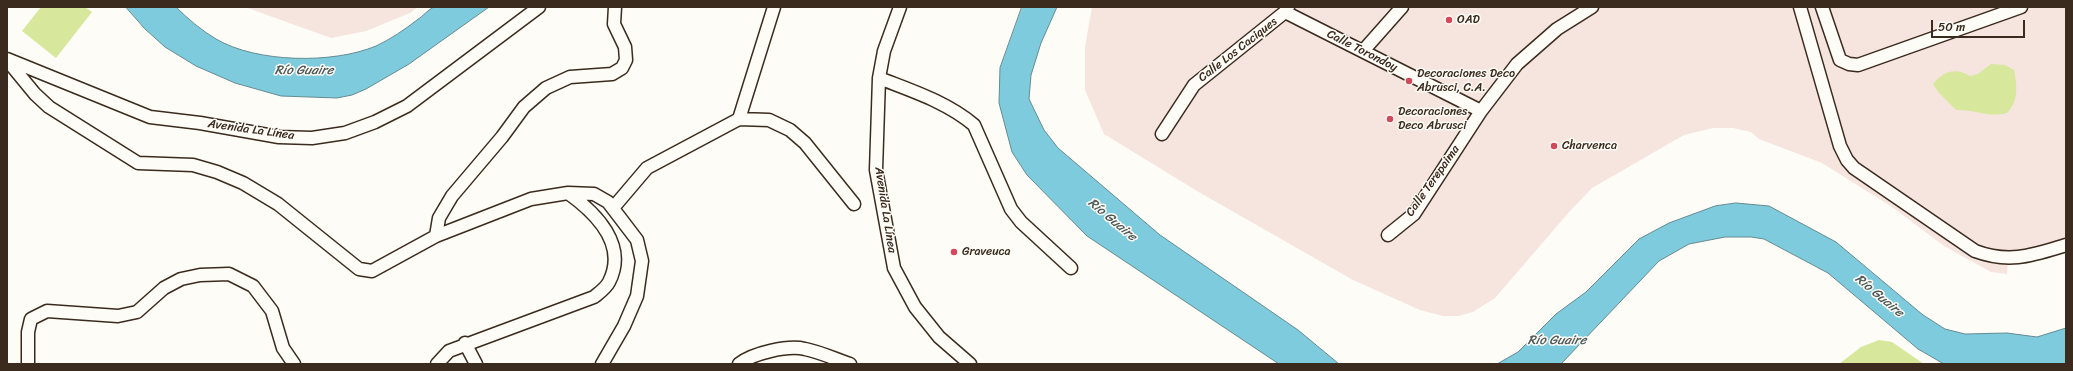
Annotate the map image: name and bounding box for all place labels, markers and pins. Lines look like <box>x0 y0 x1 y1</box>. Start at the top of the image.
place label: OAD <box>1457 13 1480 27</box>
marker: OAD <box>1444 15 1454 25</box>
place label: Decoraciones Deco Abrusci, C.A. <box>1417 67 1515 95</box>
marker: Decoraciones Deco Abrusci, C.A. <box>1404 76 1414 86</box>
place label: Decoraciones Deco Abrusci <box>1398 105 1468 133</box>
marker: Decoraciones Deco Abrusci <box>1385 114 1395 124</box>
place label: Charvenca <box>1562 139 1617 153</box>
marker: Charvenca <box>1549 141 1559 151</box>
place label: Graveuca <box>962 245 1011 259</box>
marker: Graveuca <box>949 247 959 257</box>

